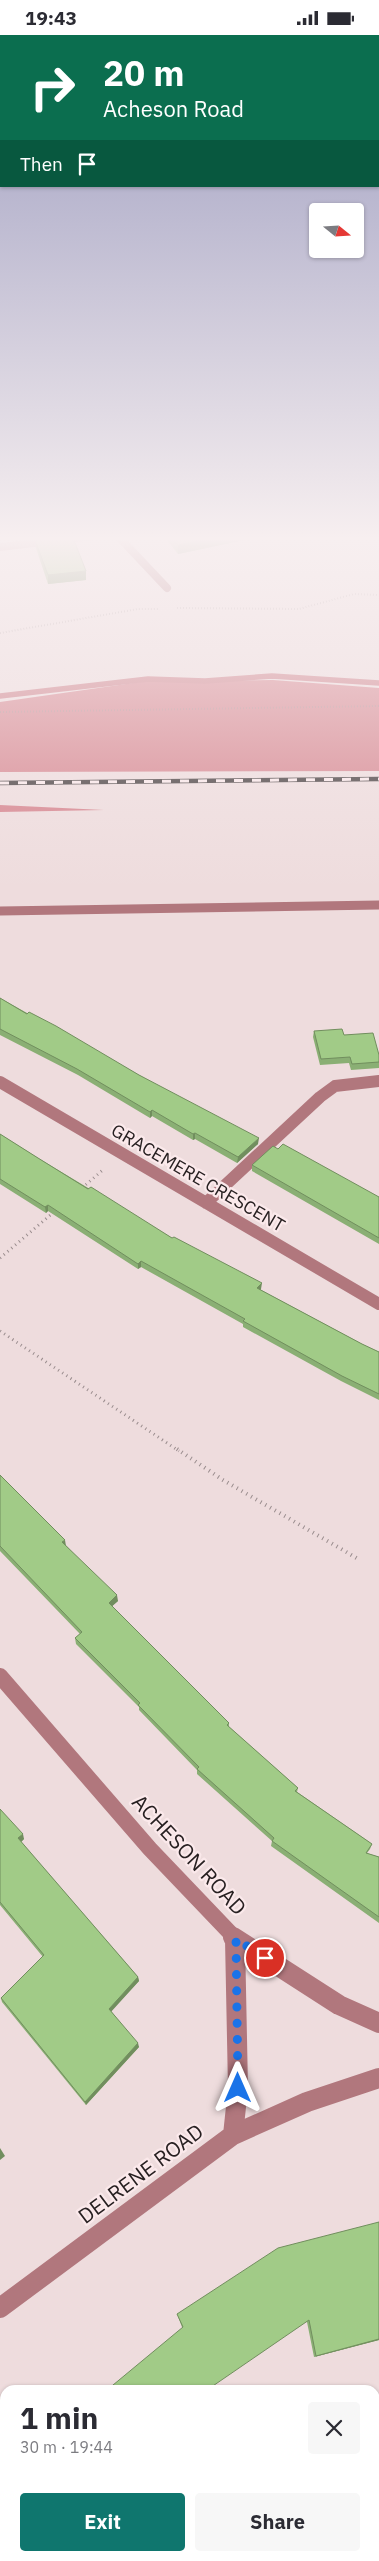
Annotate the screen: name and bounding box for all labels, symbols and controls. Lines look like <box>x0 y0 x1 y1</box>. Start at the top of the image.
text: 19:43 <box>25 6 77 30</box>
text: 20 m <box>103 50 185 96</box>
icon: right <box>20 55 85 120</box>
text: Acheson Road <box>103 94 244 123</box>
icon: arrive <box>73 150 101 178</box>
text: Then <box>20 152 63 176</box>
north arrow <box>309 203 364 257</box>
map controls <box>309 203 364 258</box>
street label: GRACEMERE CRESCENT <box>107 1118 289 1237</box>
street label: ACHESON ROAD <box>126 1788 253 1921</box>
pin <box>244 1937 286 1979</box>
icon: arrive <box>251 1944 279 1972</box>
position arrow <box>211 2061 263 2113</box>
street label: DELRENE ROAD <box>72 2117 209 2229</box>
text: 1 min <box>20 2398 98 2437</box>
button: close <box>308 2402 360 2454</box>
text: 30 m · 19:44 <box>20 2437 113 2457</box>
button: Exit <box>20 2493 185 2551</box>
button: Share <box>195 2493 360 2551</box>

